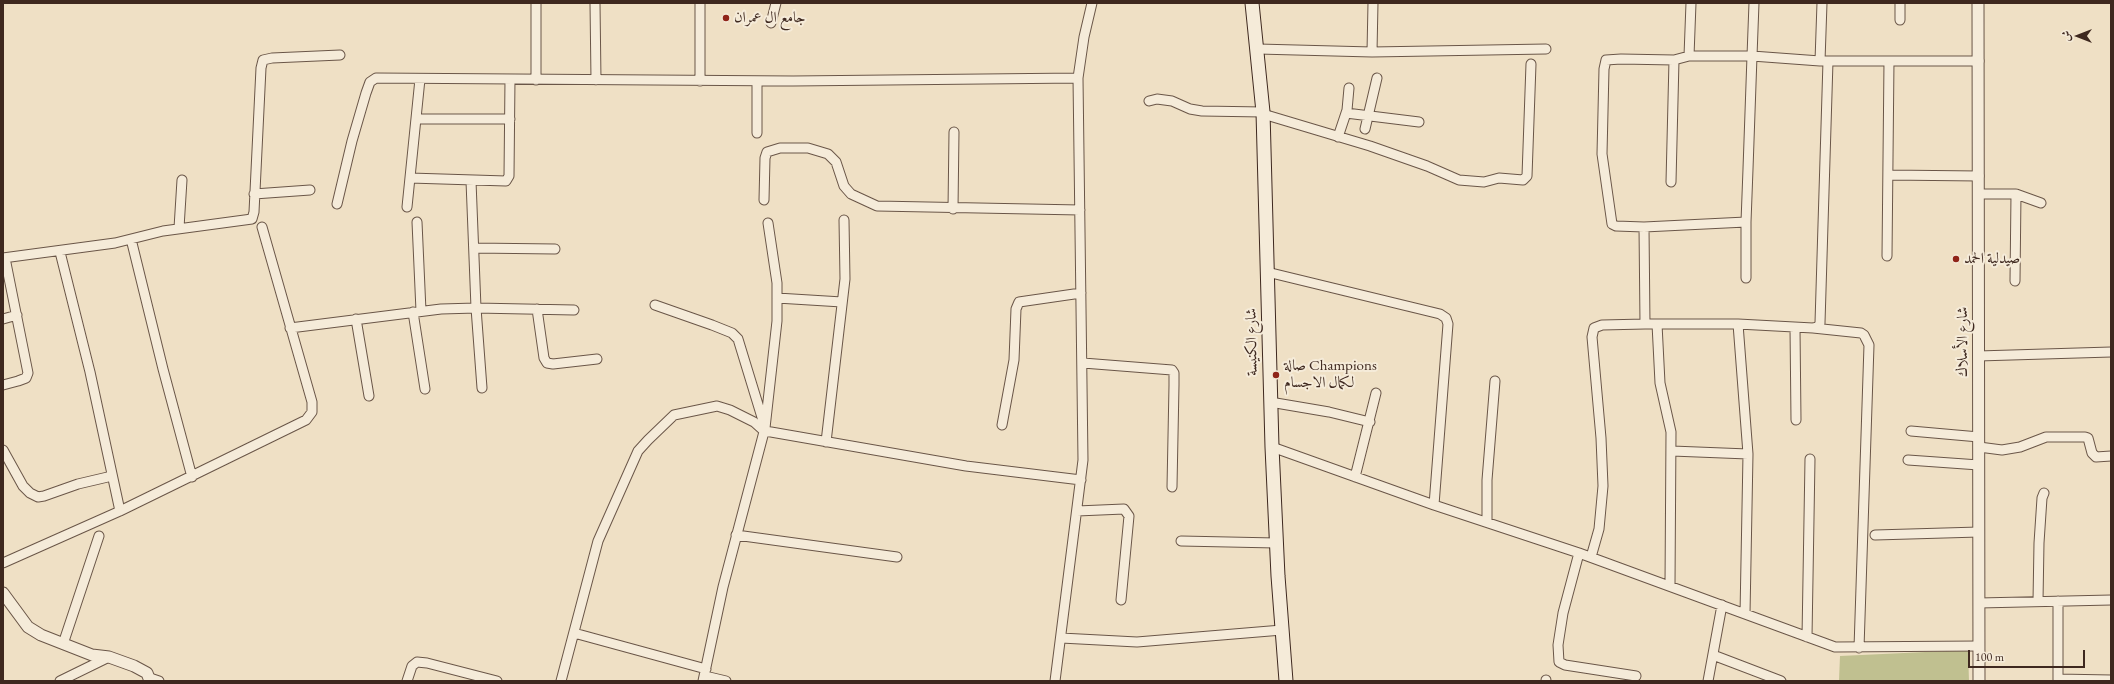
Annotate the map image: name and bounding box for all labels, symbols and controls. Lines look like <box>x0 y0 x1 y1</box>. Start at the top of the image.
place label: جامع ال عمران <box>734 9 806 27</box>
marker: جامع ال عمران <box>721 13 731 23</box>
north arrow <box>2058 16 2098 56</box>
text: ش <box>2059 31 2073 41</box>
place label: صيدلية الحمد <box>1964 250 2020 268</box>
marker: صيدلية الحمد <box>1951 254 1961 264</box>
street label: شارع الأسلاك <box>1954 307 1972 377</box>
street label: شارع الكنيسة <box>1242 308 1262 376</box>
place label: صالة Champions لكمال الاجسام <box>1284 357 1377 392</box>
marker: صالة Champions لكمال الاجسام <box>1271 370 1281 380</box>
scale bar <box>1970 642 2087 668</box>
text: 100 m <box>1975 649 2004 665</box>

